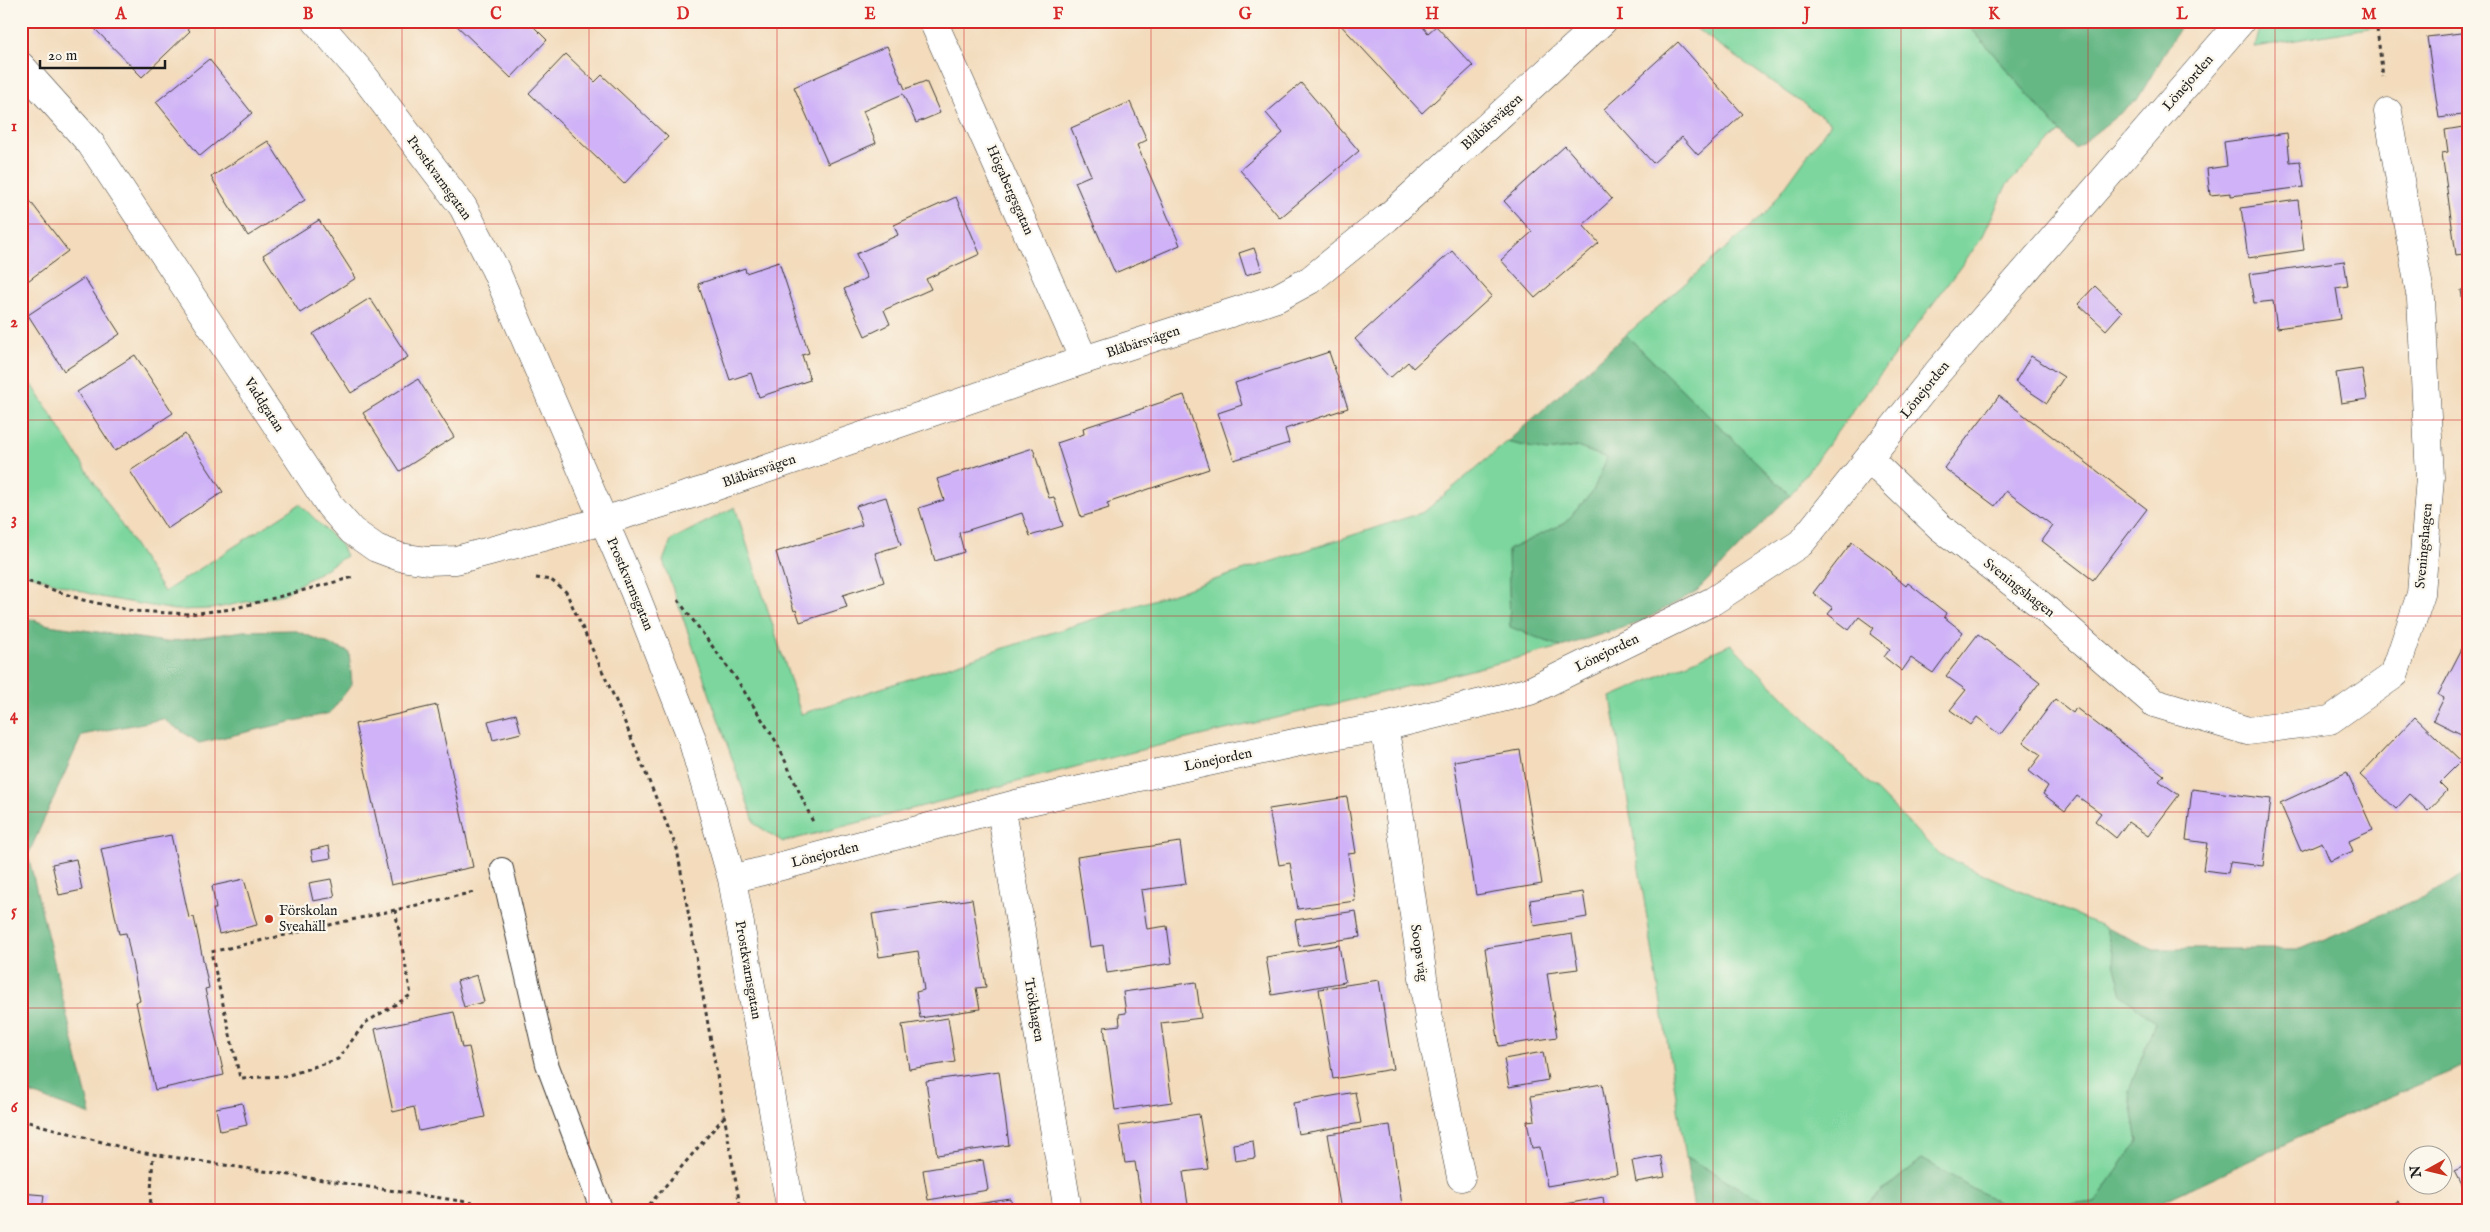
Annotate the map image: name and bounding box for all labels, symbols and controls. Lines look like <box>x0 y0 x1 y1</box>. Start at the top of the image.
text: A <box>115 5 128 25</box>
text: B <box>303 5 314 25</box>
text: C <box>490 5 502 25</box>
text: D <box>677 5 690 25</box>
text: E <box>864 5 876 25</box>
text: F <box>1053 5 1064 25</box>
text: G <box>1239 5 1252 25</box>
text: H <box>1425 5 1439 25</box>
text: I <box>1617 5 1624 25</box>
text: J <box>1802 5 1811 25</box>
text: K <box>1988 5 2001 25</box>
text: L <box>2176 5 2188 25</box>
text: M <box>2361 5 2377 25</box>
scale bar <box>40 38 165 70</box>
text: 20 m <box>48 46 78 65</box>
street label: Lönejorden <box>2159 51 2218 115</box>
street label: Blåbärsvägen <box>1458 89 1527 154</box>
text: 1 <box>11 117 17 137</box>
street label: Prostkvarnsgatan <box>402 132 476 224</box>
street label: Högabergsgatan <box>982 142 1038 238</box>
text: 2 <box>10 313 18 333</box>
street label: Blåbärsvägen <box>1104 321 1183 362</box>
street label: Lönejorden <box>1896 357 1954 422</box>
street label: Vaddgatan <box>239 374 289 436</box>
street label: Blåbärsvägen <box>720 450 799 492</box>
street label: Sveningshagen <box>2411 502 2437 590</box>
text: 3 <box>11 510 17 530</box>
street label: Prostkvarnsgatan <box>602 535 658 634</box>
street label: Sveningshagen <box>1980 555 2059 622</box>
street label: Lönejorden <box>1572 630 1642 676</box>
text: 4 <box>10 706 19 726</box>
street label: Lönejorden <box>1182 744 1254 776</box>
street label: Lönejorden <box>789 838 861 872</box>
text: 5 <box>11 902 17 922</box>
place label: Förskolan Sveahäll <box>279 902 338 936</box>
marker: Förskolan Sveahäll <box>263 913 275 925</box>
street label: Prostkvarnsgatan <box>730 919 766 1021</box>
street label: Soops väg <box>1406 923 1432 983</box>
street label: Trökhagen <box>1020 977 1049 1044</box>
text: 6 <box>11 1098 19 1118</box>
north arrow <box>2402 1144 2452 1194</box>
text: N <box>2406 1164 2426 1180</box>

